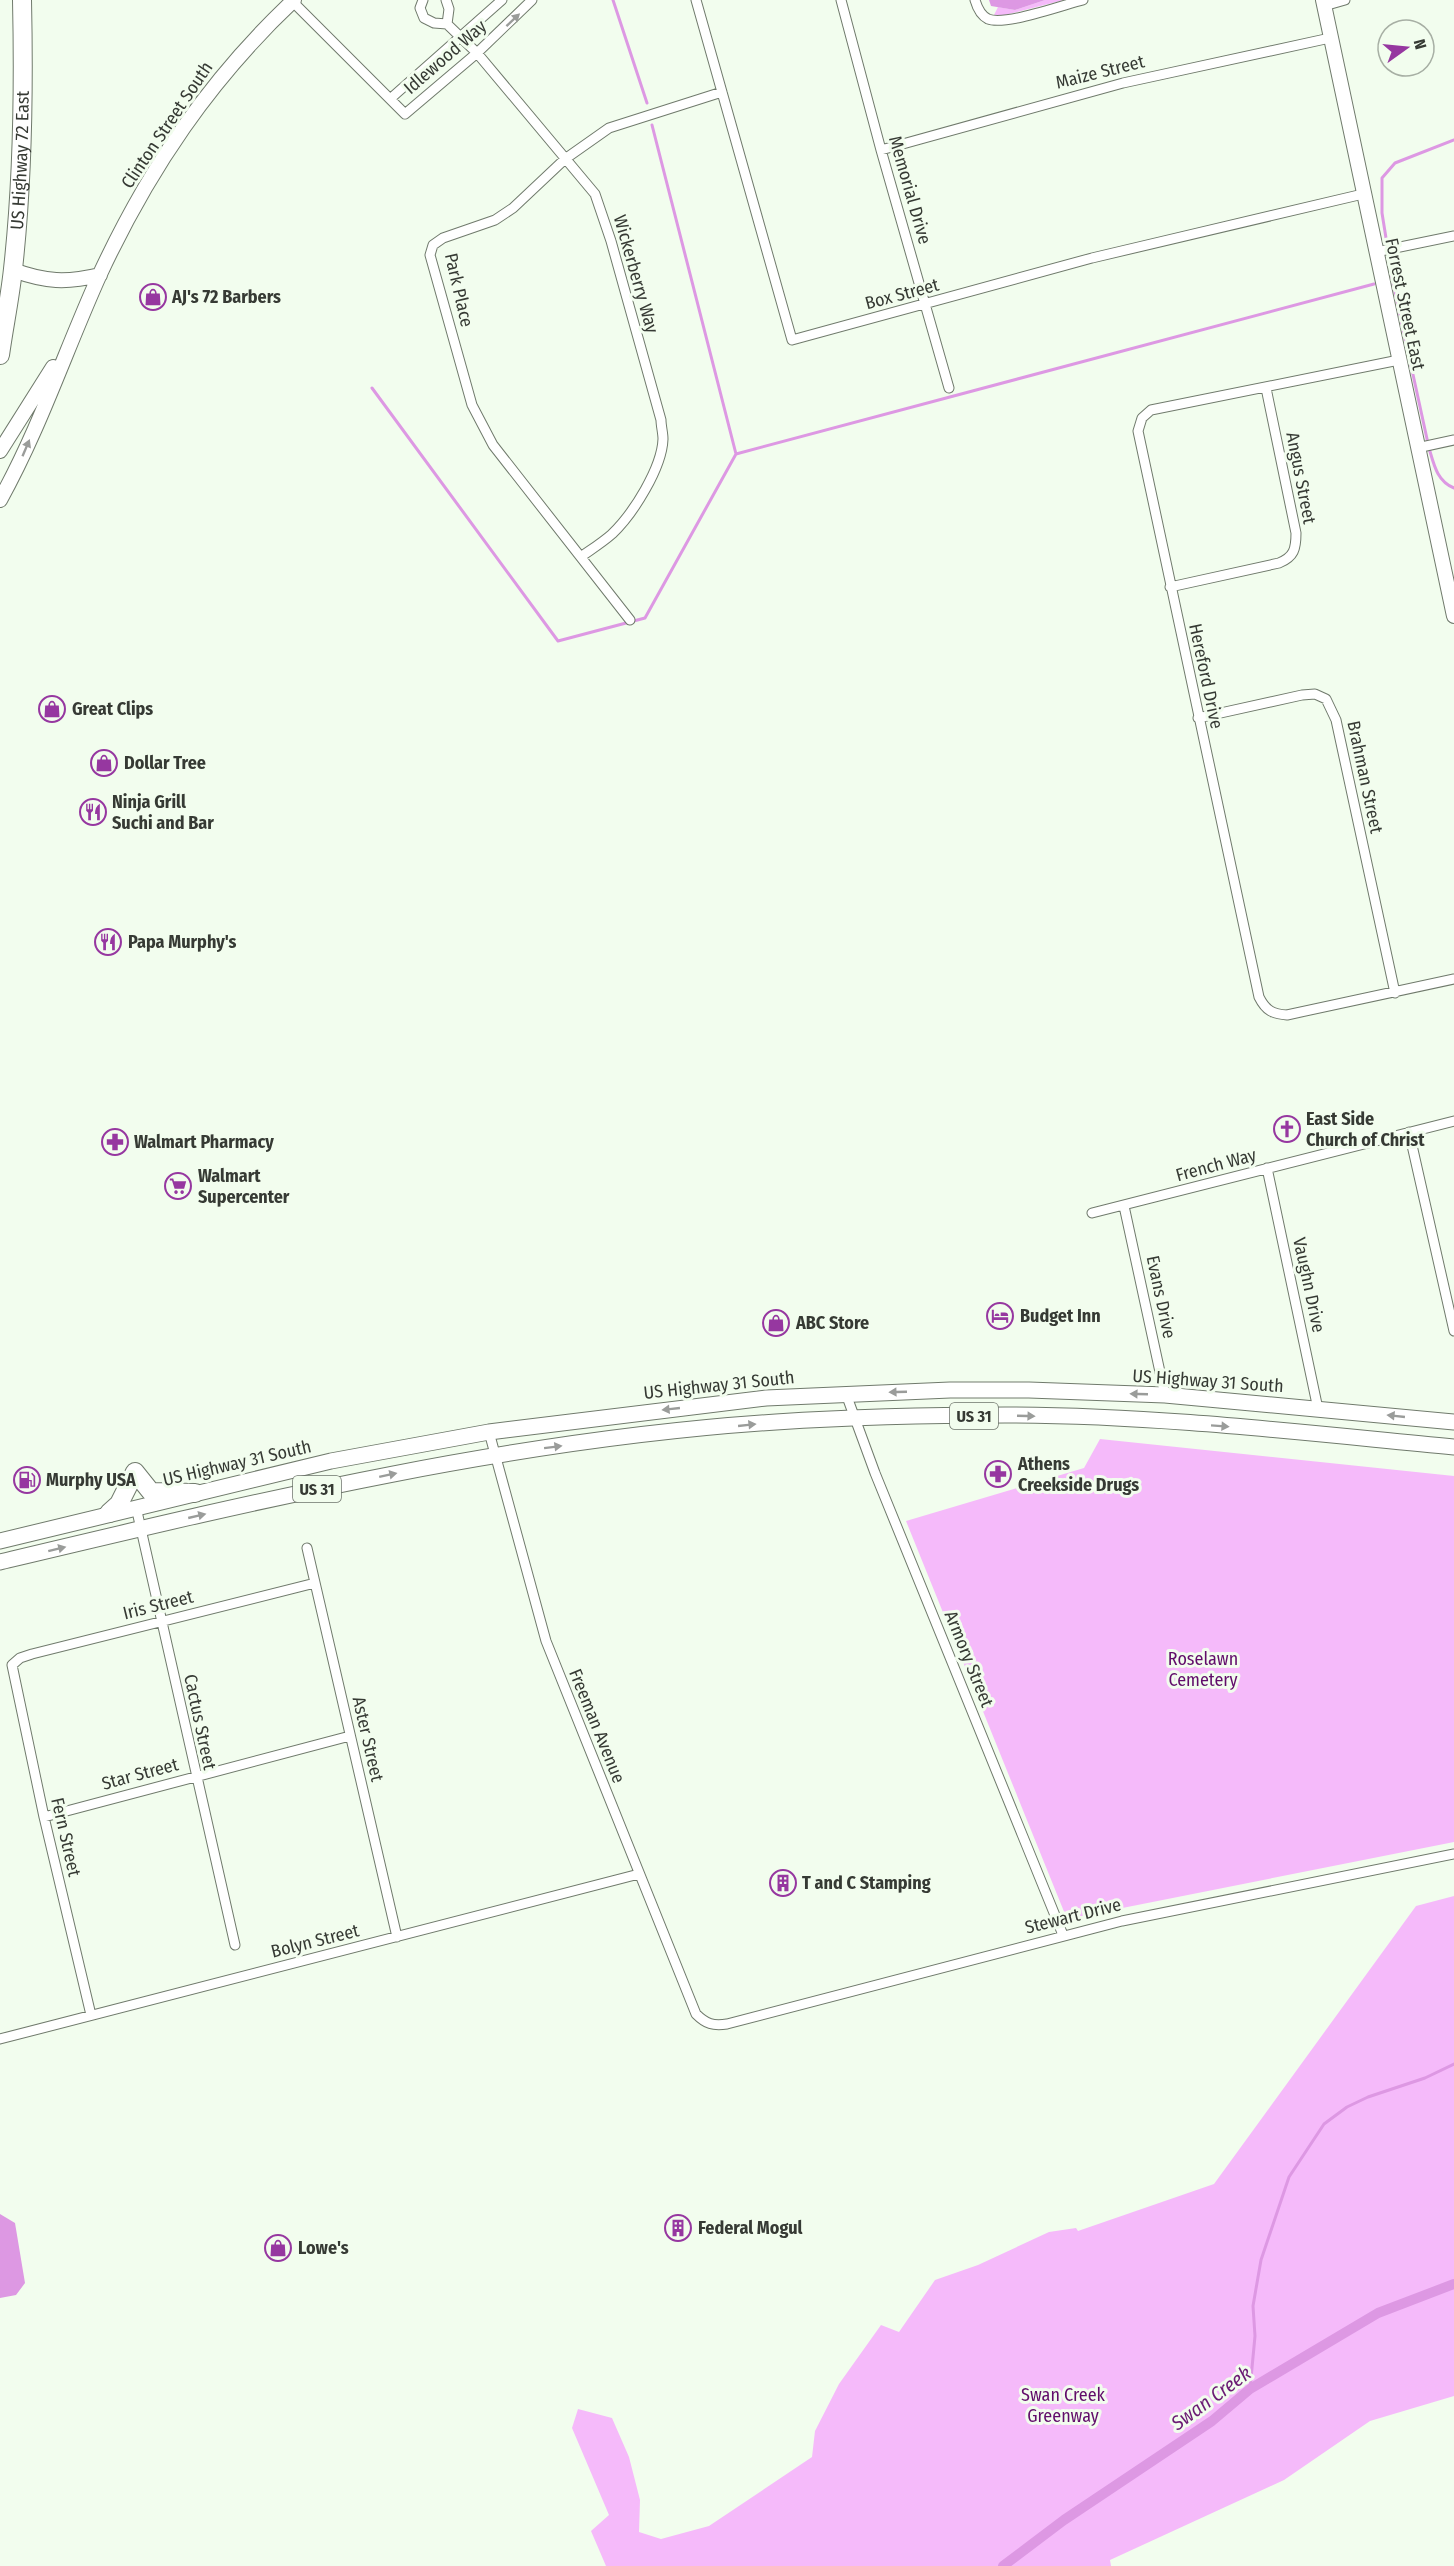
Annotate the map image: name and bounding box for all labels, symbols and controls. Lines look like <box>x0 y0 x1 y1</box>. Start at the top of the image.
one-way arrow <box>505 13 520 27</box>
street label: Idlewood Way <box>399 15 491 99</box>
north arrow <box>1376 18 1436 78</box>
text: N <box>1410 37 1430 51</box>
street label: Maize Street <box>1053 50 1147 94</box>
street label: Clinton Street South <box>116 57 218 193</box>
street label: US Highway 72 East <box>6 90 34 231</box>
street label: Memorial Drive <box>884 133 936 247</box>
street label: Wickerberry Way <box>609 212 663 336</box>
street label: Forrest Street East <box>1380 236 1430 372</box>
street label: Park Place <box>440 251 478 329</box>
street label: Box Street <box>863 274 941 314</box>
shop icon: AJ's 72 Barbers <box>138 282 168 312</box>
place label: AJ's 72 Barbers <box>171 286 281 308</box>
street label: Angus Street <box>1281 430 1321 526</box>
one-way arrow <box>21 438 31 456</box>
street label: Hereford Drive <box>1184 621 1228 731</box>
shop icon: Great Clips <box>37 694 67 724</box>
place label: Great Clips <box>72 698 153 720</box>
street label: Brahman Street <box>1342 719 1388 835</box>
shop icon: Dollar Tree <box>89 748 119 778</box>
place label: Dollar Tree <box>124 752 206 774</box>
place label: Ninja Grill Suchi and Bar <box>112 791 214 834</box>
restaurant icon: Ninja Grill Suchi and Bar <box>78 797 108 827</box>
restaurant icon: Papa Murphy's <box>93 927 123 957</box>
place label: Papa Murphy's <box>128 931 237 953</box>
place label: East Side Church of Christ <box>1306 1108 1425 1151</box>
church icon: East Side Church of Christ <box>1272 1114 1302 1144</box>
pharmacy icon: Walmart Pharmacy <box>100 1127 130 1157</box>
place label: Walmart Pharmacy <box>134 1131 274 1153</box>
street label: French Way <box>1173 1144 1259 1186</box>
place label: Walmart Supercenter <box>198 1165 290 1208</box>
supermarket icon: Walmart Supercenter <box>163 1171 193 1201</box>
street label: Vaughn Drive <box>1288 1236 1330 1335</box>
street label: Evans Drive <box>1141 1254 1181 1341</box>
hotel icon: Budget Inn <box>985 1301 1015 1331</box>
place label: Budget Inn <box>1020 1305 1101 1327</box>
shop icon: ABC Store <box>761 1308 791 1338</box>
place label: ABC Store <box>795 1312 869 1334</box>
street label: US Highway 31 South <box>1132 1365 1284 1397</box>
street label: US Highway 31 South <box>643 1366 795 1404</box>
one-way arrow <box>889 1387 908 1397</box>
one-way arrow <box>1129 1390 1148 1399</box>
road number: US 31 <box>950 1403 998 1429</box>
one-way arrow <box>661 1404 680 1414</box>
one-way arrow <box>1016 1411 1035 1420</box>
one-way arrow <box>1386 1411 1405 1421</box>
one-way arrow <box>737 1420 756 1430</box>
one-way arrow <box>1211 1421 1230 1431</box>
street label: US Highway 31 South <box>161 1435 313 1491</box>
one-way arrow <box>544 1442 563 1452</box>
place label: Athens Creekside Drugs <box>1017 1453 1139 1496</box>
pharmacy icon: Athens Creekside Drugs <box>983 1459 1013 1489</box>
fuel station icon: Murphy USA <box>12 1465 42 1495</box>
place label: Murphy USA <box>46 1469 136 1491</box>
one-way arrow <box>378 1470 397 1479</box>
road number: US 31 <box>293 1476 341 1502</box>
one-way arrow <box>188 1511 207 1520</box>
one-way arrow <box>48 1543 66 1553</box>
street label: Iris Street <box>121 1586 196 1624</box>
street label: Armory Street <box>940 1608 998 1710</box>
park label: Roselawn Cemetery <box>1168 1648 1238 1691</box>
street label: Freeman Avenue <box>564 1666 630 1786</box>
street label: Cactus Street <box>179 1672 221 1772</box>
street label: Aster Street <box>348 1694 388 1784</box>
street label: Star Street <box>99 1753 181 1795</box>
street label: Fern Street <box>46 1795 86 1879</box>
building icon: T and C Stamping <box>768 1868 798 1898</box>
place label: T and C Stamping <box>802 1872 931 1894</box>
street label: Stewart Drive <box>1023 1893 1123 1939</box>
street label: Bolyn Street <box>269 1919 361 1963</box>
building icon: Federal Mogul <box>663 2213 693 2243</box>
place label: Federal Mogul <box>698 2217 803 2239</box>
shop icon: Lowe's <box>263 2233 293 2263</box>
place label: Lowe's <box>298 2237 349 2259</box>
water label: Swan Creek <box>1165 2361 1256 2436</box>
park label: Swan Creek Greenway <box>1021 2384 1106 2427</box>

